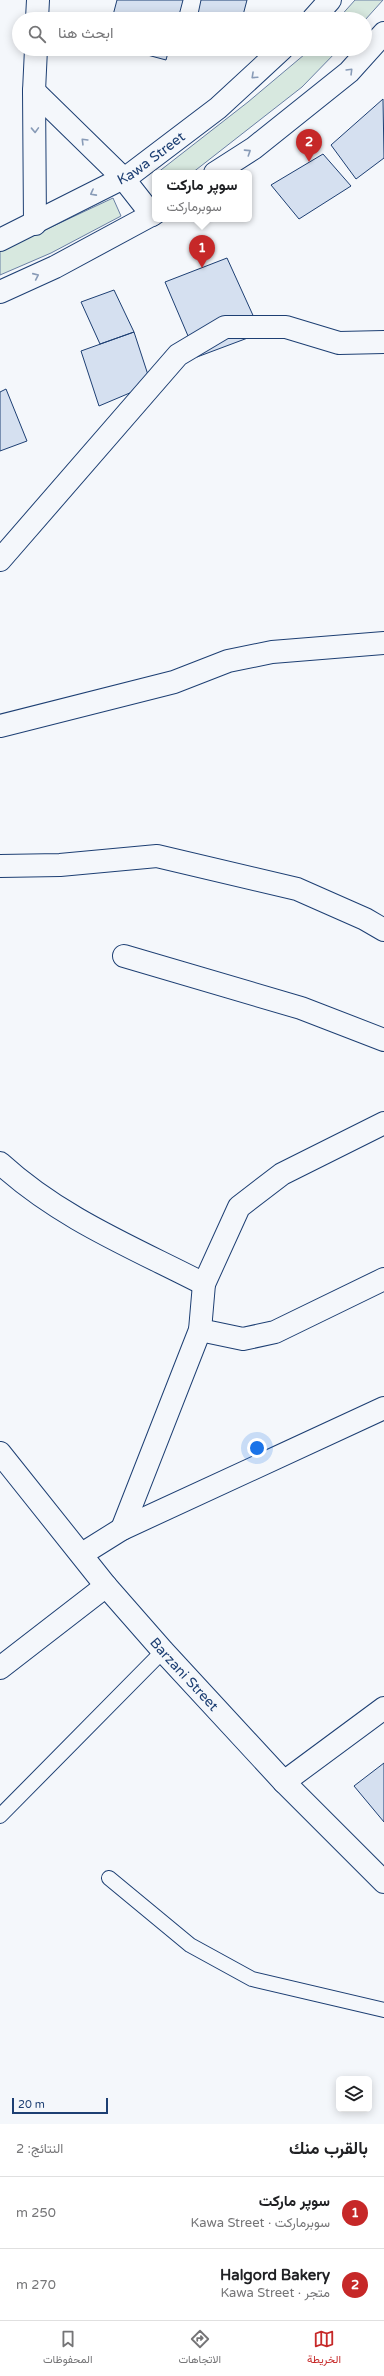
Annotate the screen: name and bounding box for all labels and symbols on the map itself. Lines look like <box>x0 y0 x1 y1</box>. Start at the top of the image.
one-way arrow <box>345 68 353 76</box>
one-way arrow <box>251 71 259 78</box>
one-way arrow <box>31 127 40 133</box>
street label: Kawa Street <box>114 128 189 189</box>
pin: 2 <box>296 129 322 162</box>
one-way arrow <box>81 138 89 146</box>
one-way arrow <box>244 149 251 156</box>
one-way arrow <box>90 189 97 196</box>
pin: 1 <box>189 235 215 268</box>
one-way arrow <box>31 273 39 281</box>
your location <box>247 1438 267 1458</box>
street label: Barzani Street <box>146 1634 222 1715</box>
scale bar <box>12 2096 108 2115</box>

